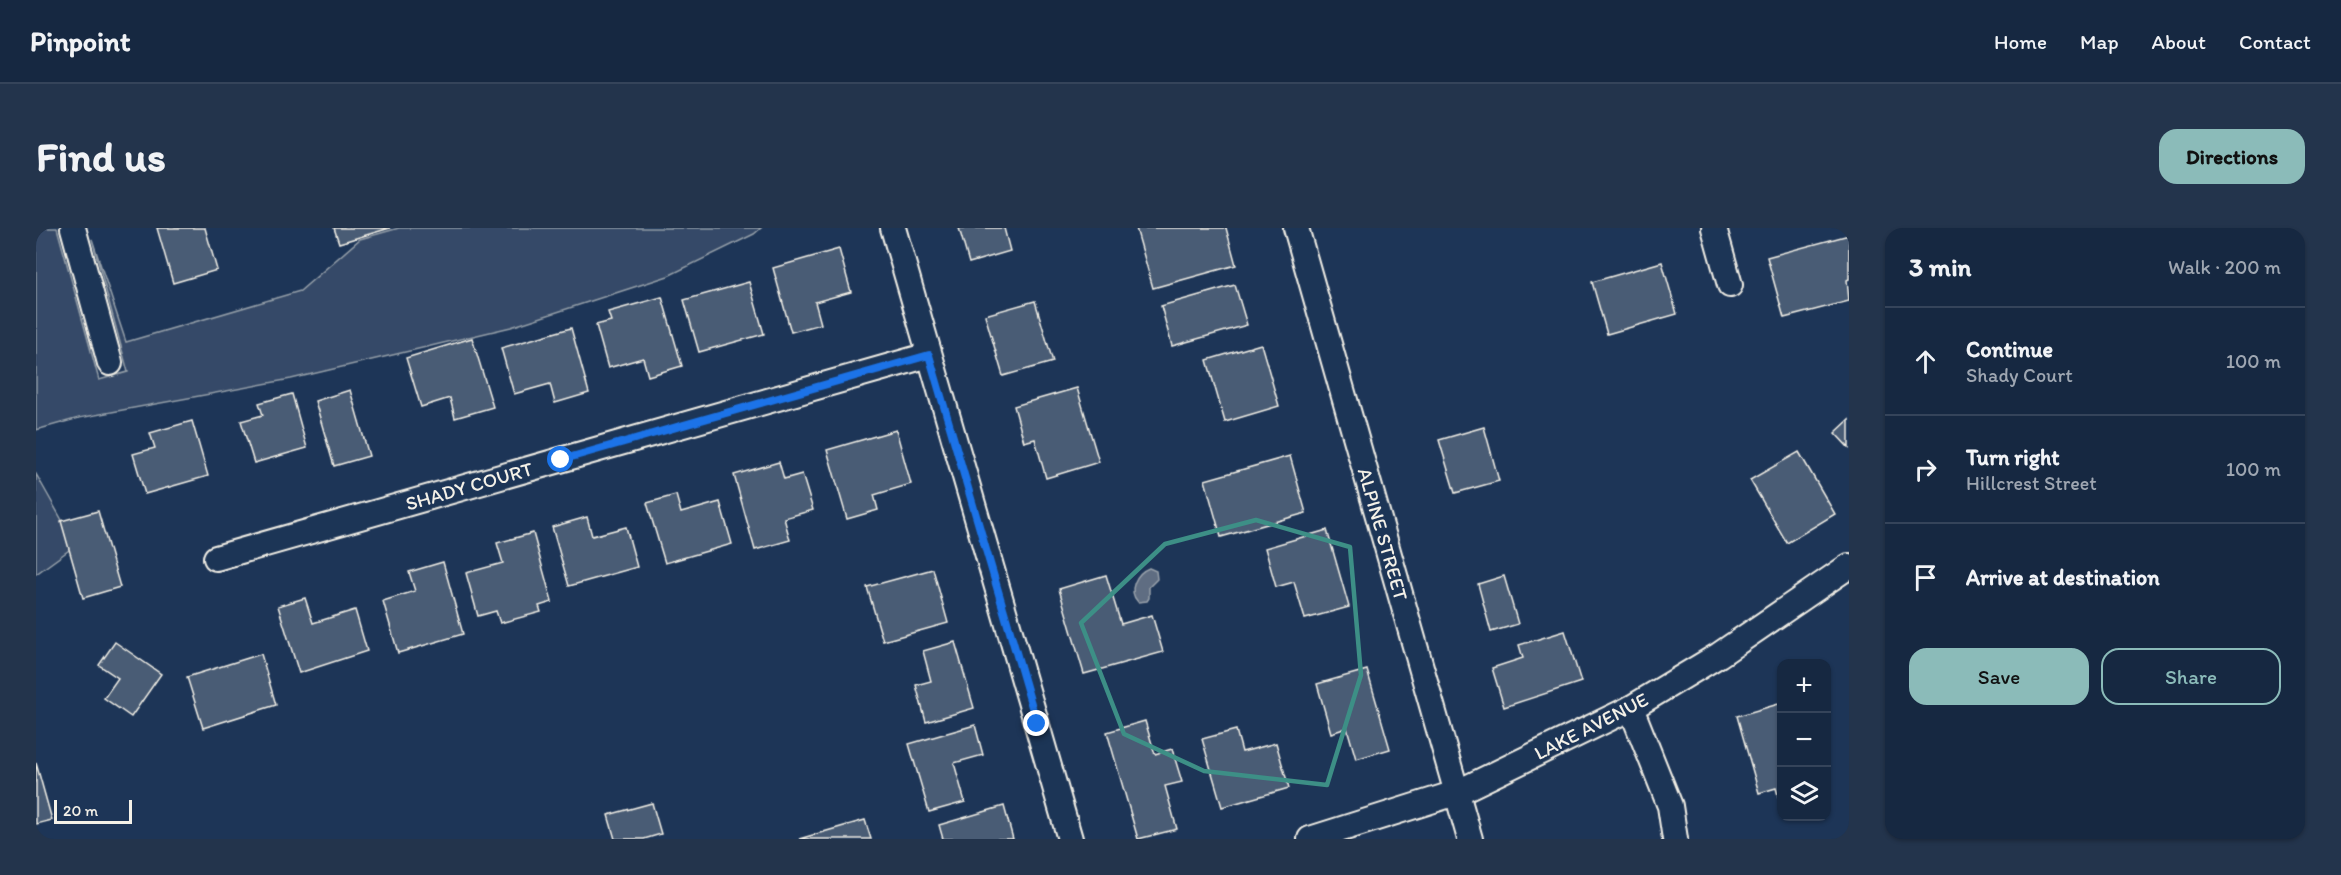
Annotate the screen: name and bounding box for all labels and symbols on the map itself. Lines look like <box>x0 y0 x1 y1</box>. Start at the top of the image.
route start <box>547 446 573 472</box>
street label: SHADY COURT <box>403 456 535 516</box>
street label: ALPINE STREET <box>1353 465 1413 603</box>
street label: LAKE AVENUE <box>1530 687 1652 765</box>
route end <box>1023 710 1049 736</box>
scale bar <box>54 797 132 824</box>

